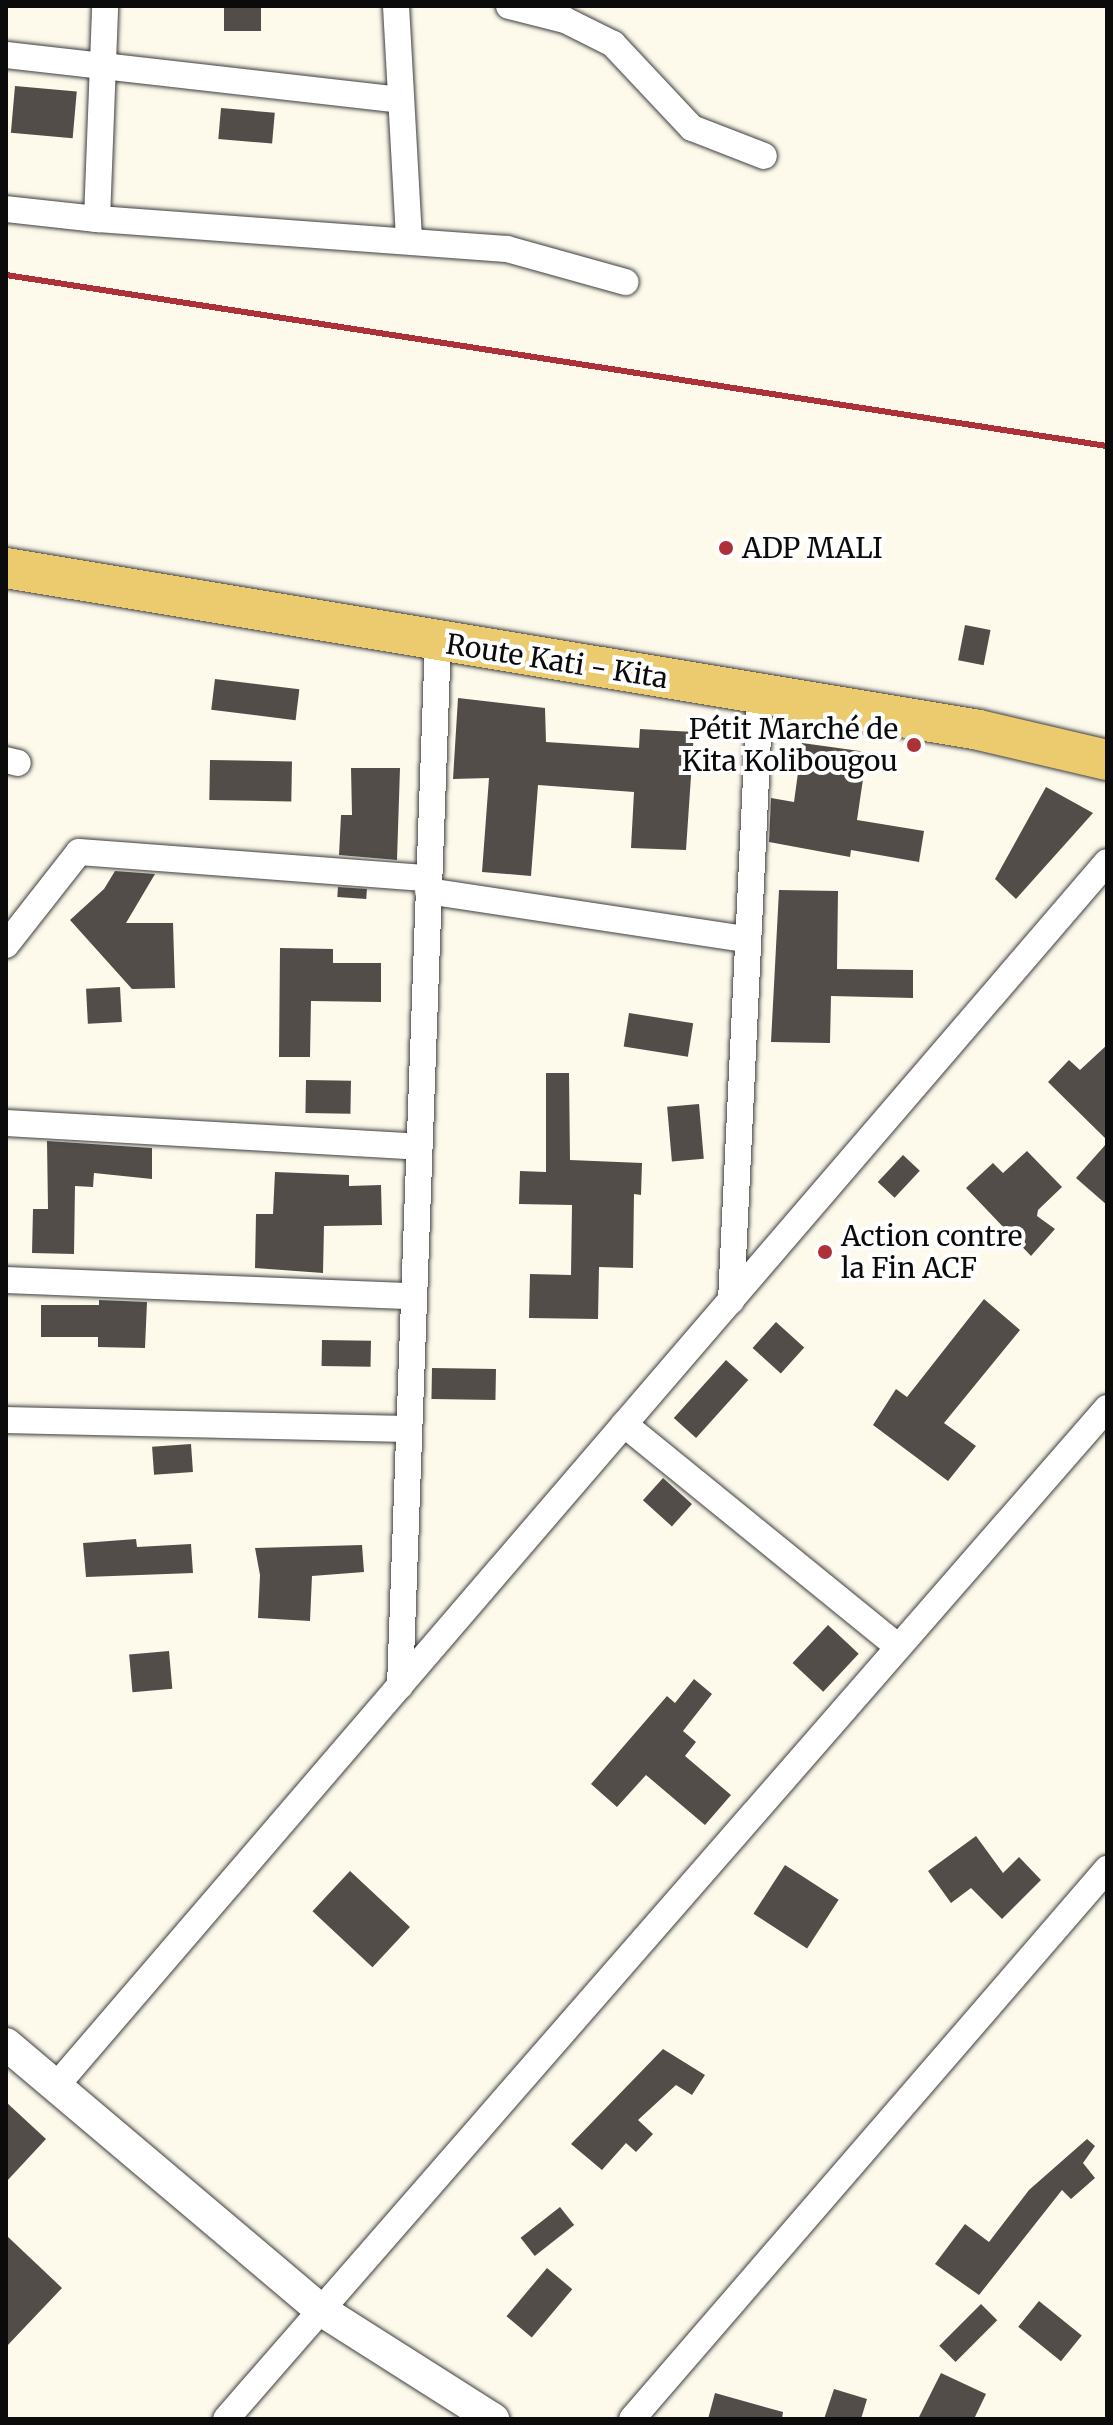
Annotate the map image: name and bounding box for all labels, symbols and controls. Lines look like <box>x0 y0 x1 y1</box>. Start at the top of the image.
place label: ADP MALI <box>742 531 883 565</box>
marker: ADP MALI <box>717 539 735 557</box>
street label: Route Kati - Kita <box>444 627 670 695</box>
place label: Pétit Marché de Kita Kolibougou <box>682 712 898 778</box>
marker: Pétit Marché de Kita Kolibougou <box>905 736 923 754</box>
place label: Action contre la Fin ACF <box>841 1219 1022 1285</box>
marker: Action contre la Fin ACF <box>816 1243 834 1261</box>

